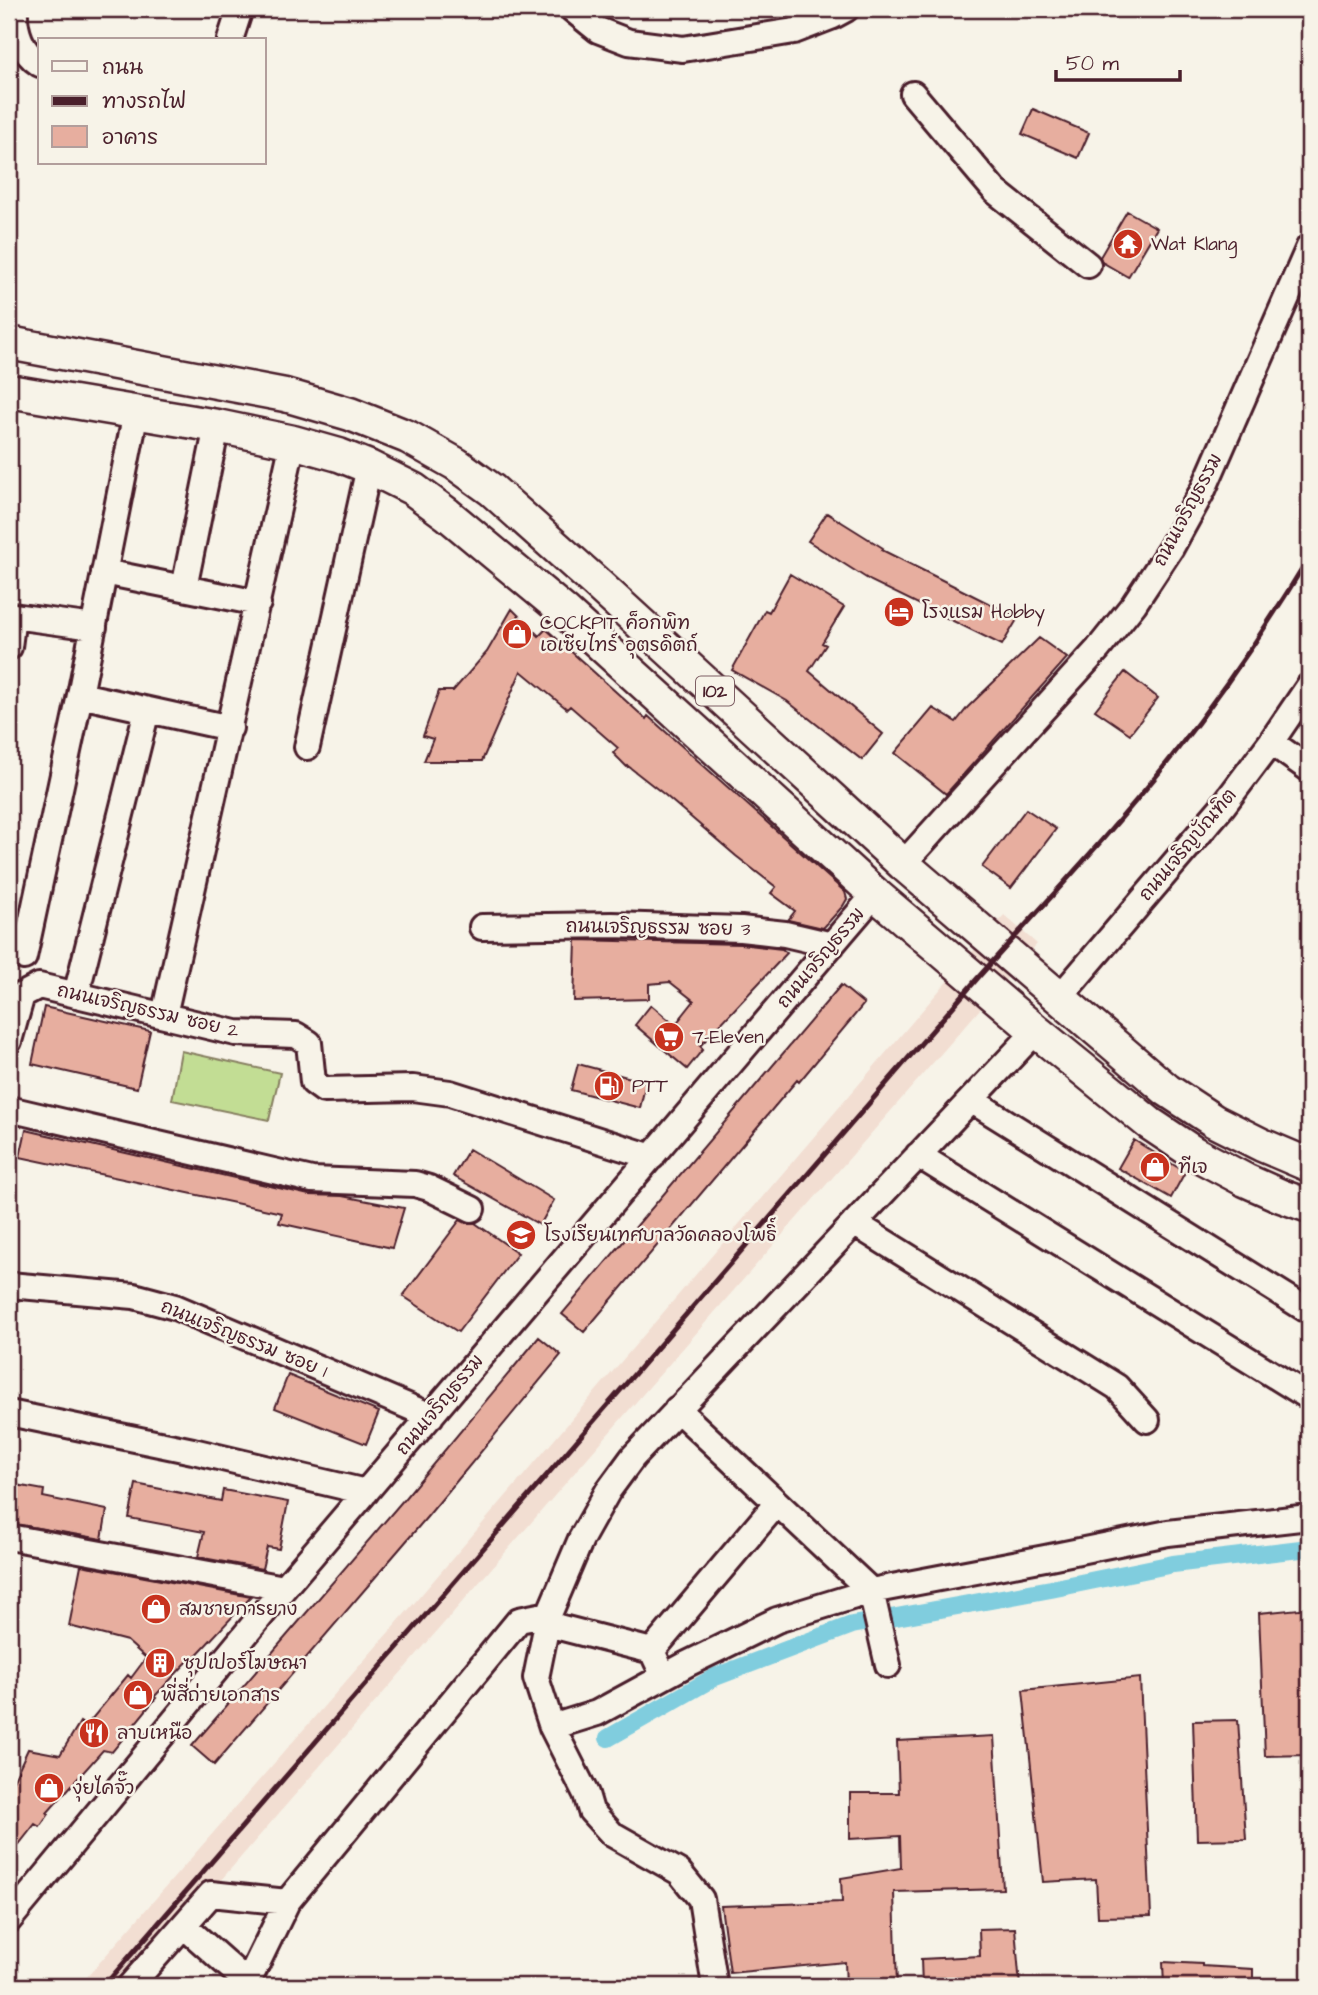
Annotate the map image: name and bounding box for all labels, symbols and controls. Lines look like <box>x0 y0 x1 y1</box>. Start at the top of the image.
legend <box>38 38 266 164</box>
scale bar <box>1056 38 1180 82</box>
text: 50 m <box>1066 49 1120 78</box>
text: ถนน <box>102 53 143 82</box>
text: ทางรถไฟ <box>102 87 187 116</box>
text: อาคาร <box>102 123 158 152</box>
temple icon: Wat Klang <box>1111 227 1145 261</box>
place label: Wat Klang <box>1151 231 1237 259</box>
street label: ถนนเจริญธรรม <box>1147 449 1229 571</box>
hotel icon: โรงแรม Hobby <box>882 595 916 629</box>
place label: โรงแรม Hobby <box>922 599 1046 627</box>
place label: COCKPIT ค็อกพิท เอเซียไทร์ อุตรดิตถ์ <box>540 610 698 659</box>
shop icon: COCKPIT ค็อกพิท เอเซียไทร์ อุตรดิตถ์ <box>500 617 534 651</box>
road number: 102 <box>696 676 734 706</box>
street label: ถนนเจริญบัณฑิต <box>1133 783 1243 907</box>
street label: ถนนเจริญธรรม <box>771 902 871 1014</box>
street label: ถนนเจริญธรรม ซอย 3 <box>565 913 751 943</box>
street label: ถนนเจริญธรรม ซอย 2 <box>54 977 242 1045</box>
supermarket icon: 7-Eleven <box>652 1020 686 1054</box>
place label: 7-Eleven <box>692 1024 764 1051</box>
fuel station icon: PTT <box>592 1069 626 1103</box>
place label: PTT <box>632 1073 668 1100</box>
shop icon: ทีเจ <box>1138 1150 1172 1184</box>
place label: ทีเจ <box>1178 1154 1207 1181</box>
place label: โรงเรียนเทศบาลวัดคลองโพธิ์ <box>544 1217 777 1249</box>
school or university icon: โรงเรียนเทศบาลวัดคลองโพธิ์ <box>504 1218 538 1252</box>
street label: ถนนเจริญธรรม ซอย 1 <box>157 1293 332 1385</box>
street label: ถนนเจริญธรรม <box>390 1349 490 1461</box>
shop icon: สมชายการยาง <box>139 1592 173 1626</box>
place label: สมชายการยาง <box>179 1596 297 1623</box>
building icon: ซุปเปอร์โฆษณา <box>143 1646 177 1680</box>
place label: ซุปเปอร์โฆษณา <box>183 1650 307 1677</box>
place label: พี่สี่ถ่ายเอกสาร <box>161 1677 280 1709</box>
shop icon: พี่สี่ถ่ายเอกสาร <box>121 1678 155 1712</box>
restaurant icon: ลาบเหนือ <box>77 1716 111 1750</box>
place label: ลาบเหนือ <box>117 1720 193 1747</box>
place label: งุ่ยไคจั๊ว <box>72 1770 134 1802</box>
shop icon: งุ่ยไคจั๊ว <box>32 1771 66 1805</box>

